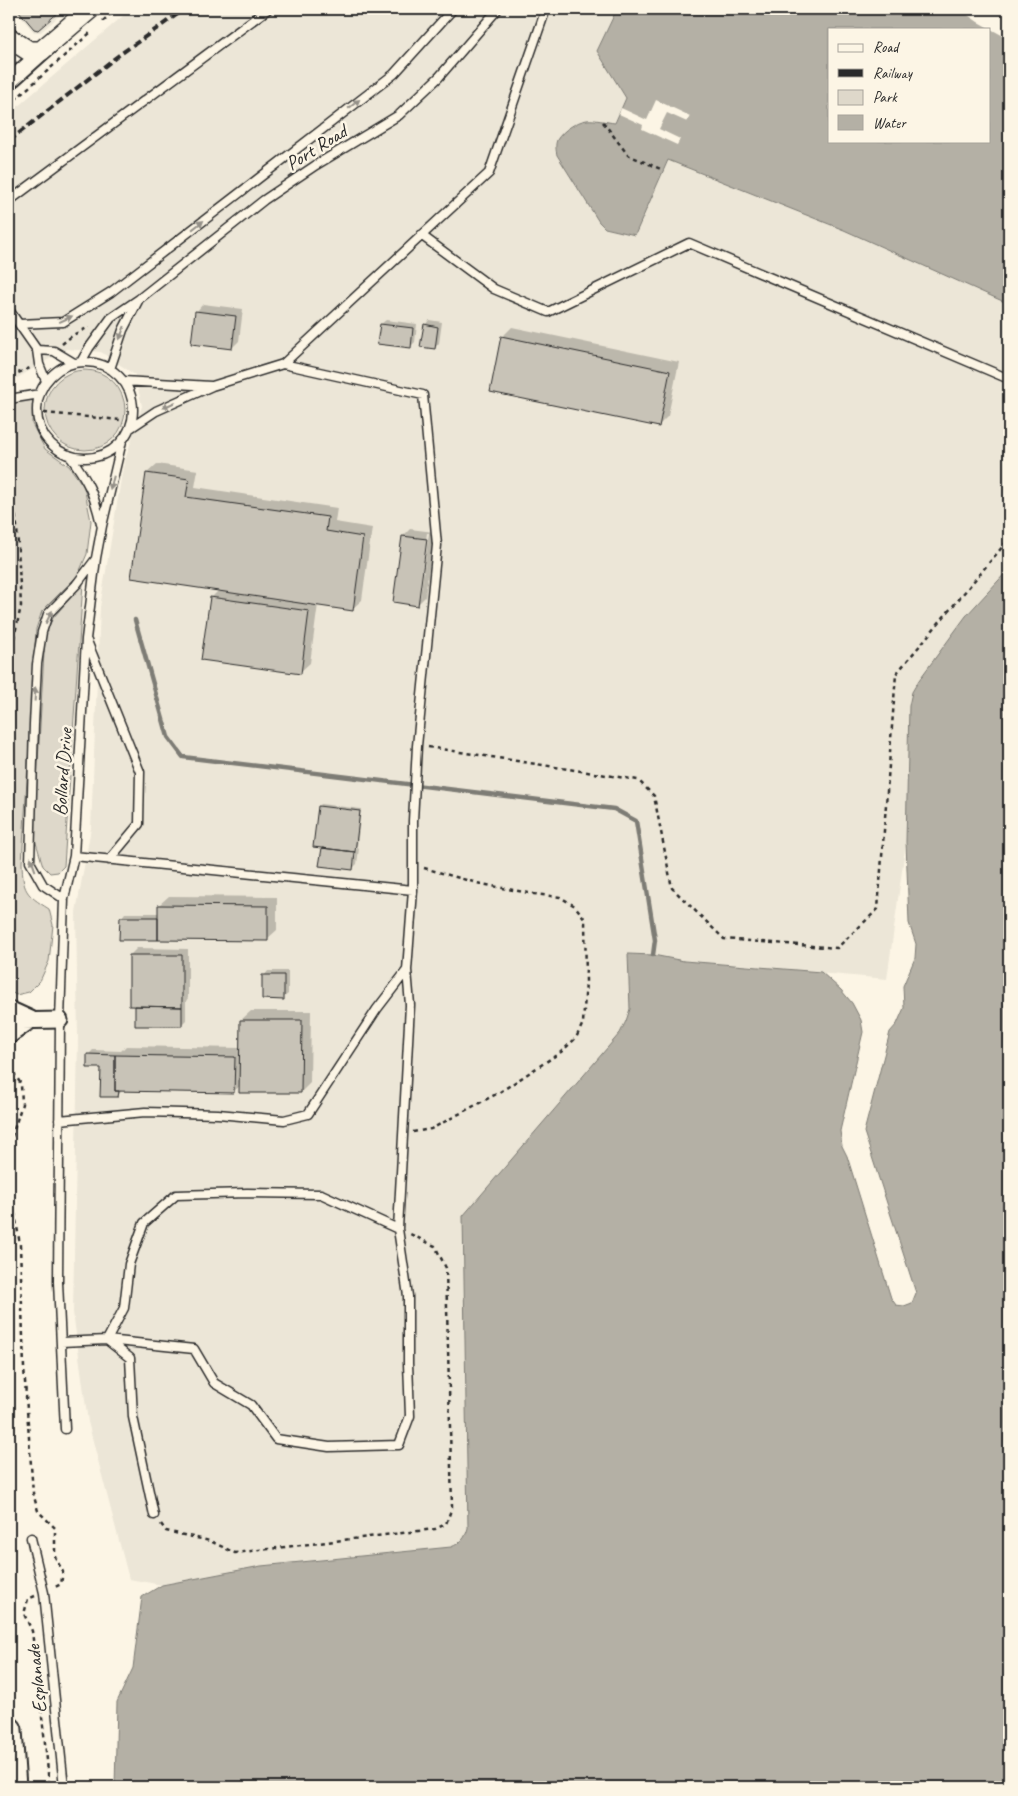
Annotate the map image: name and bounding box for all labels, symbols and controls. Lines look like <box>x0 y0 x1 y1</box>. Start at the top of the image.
legend <box>828 28 990 142</box>
text: Road <box>873 38 900 57</box>
text: Railway <box>873 64 914 83</box>
text: Park <box>873 88 898 107</box>
one-way arrow <box>348 99 361 109</box>
text: Water <box>873 114 907 133</box>
street label: Port Road <box>281 117 354 176</box>
one-way arrow <box>191 219 204 230</box>
one-way arrow <box>59 315 74 323</box>
one-way arrow <box>118 326 126 341</box>
one-way arrow <box>162 402 176 410</box>
one-way arrow <box>108 476 116 491</box>
one-way arrow <box>45 610 53 625</box>
one-way arrow <box>32 685 40 701</box>
street label: Bollard Drive <box>47 726 78 817</box>
one-way arrow <box>29 856 37 871</box>
street label: Esplanade <box>20 1642 53 1714</box>

